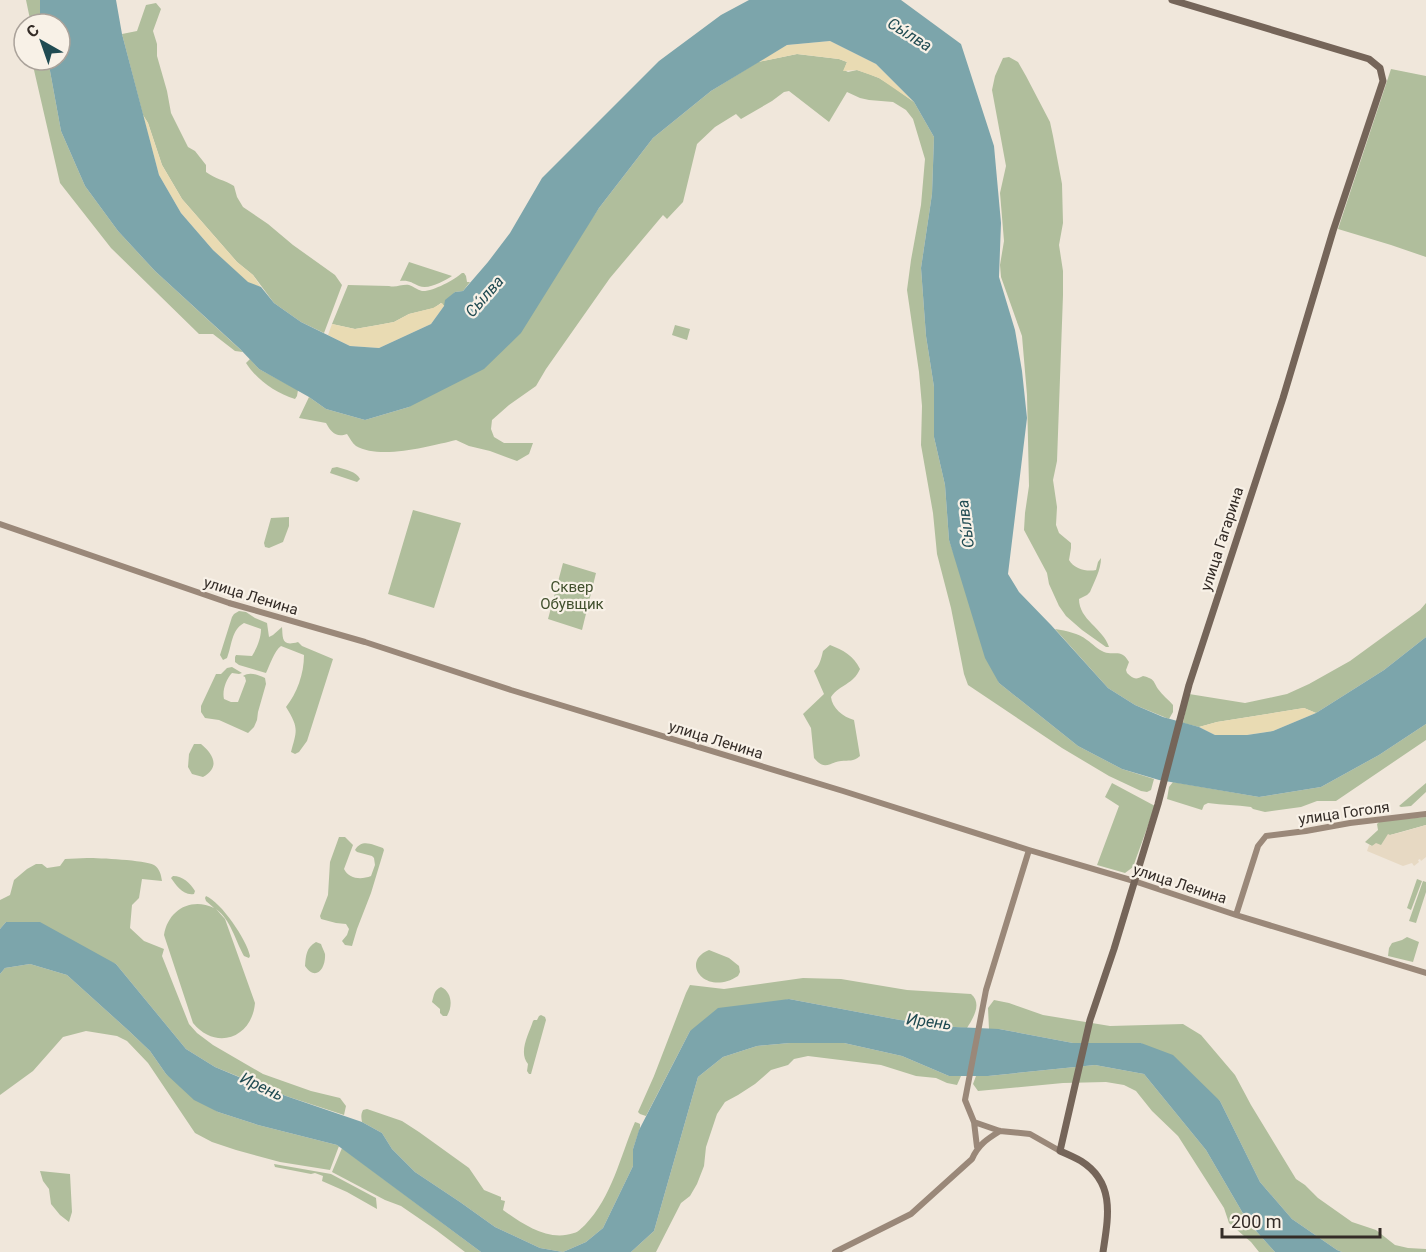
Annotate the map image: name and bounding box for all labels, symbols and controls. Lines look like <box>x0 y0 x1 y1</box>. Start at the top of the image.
north arrow <box>12 12 72 72</box>
water label: Сы́лва <box>884 14 935 55</box>
text: С <box>23 20 43 42</box>
water label: Сы́лва <box>461 272 507 321</box>
street label: улица Гагарина <box>1197 485 1247 593</box>
water label: Сы́лва <box>953 499 978 549</box>
street label: улица Ленина <box>202 573 300 619</box>
park label: Сквер Обувщик <box>540 578 604 613</box>
street label: улица Ленина <box>667 717 765 763</box>
street label: улица Гоголя <box>1297 798 1391 828</box>
street label: улица Ленина <box>1131 860 1229 908</box>
water label: Ирень <box>905 1009 953 1034</box>
water label: Ирень <box>237 1068 286 1105</box>
scale bar <box>1222 1201 1380 1239</box>
text: 200 m <box>1231 1211 1282 1232</box>

